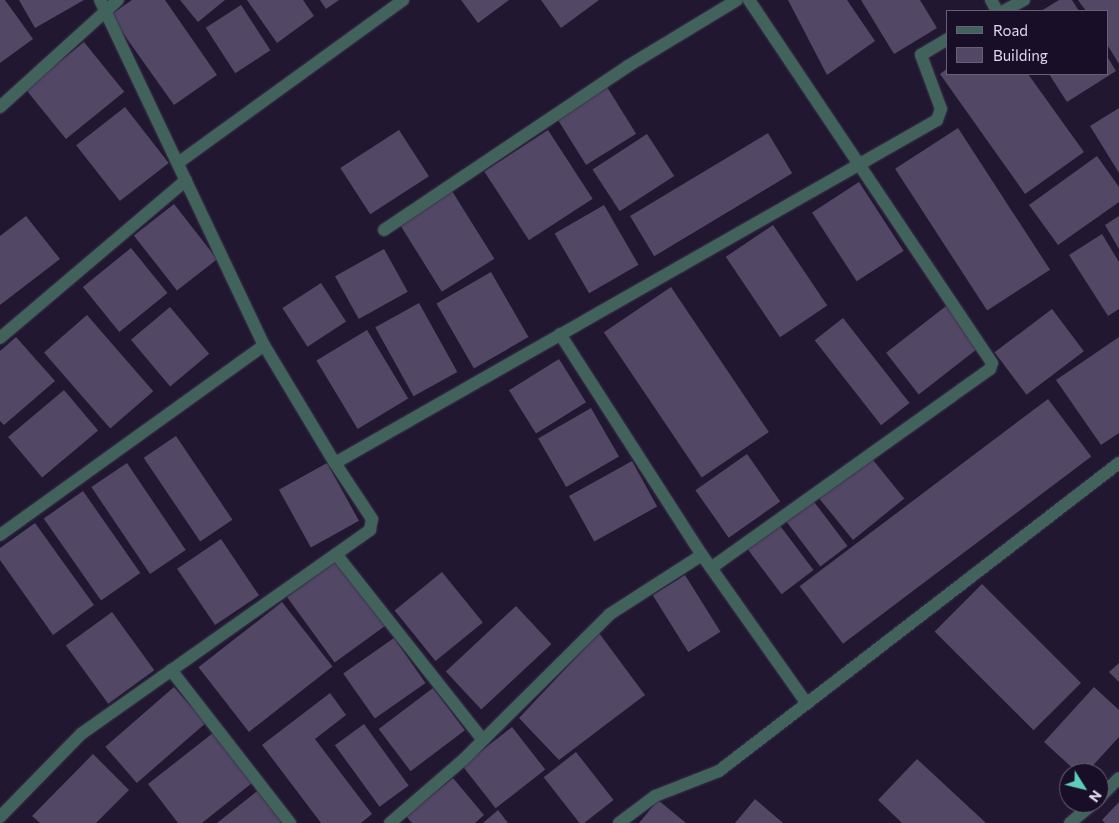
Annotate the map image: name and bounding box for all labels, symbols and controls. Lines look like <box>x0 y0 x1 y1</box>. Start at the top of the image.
legend <box>946 10 1109 75</box>
text: Road <box>993 21 1028 39</box>
text: Building <box>993 46 1048 64</box>
north arrow <box>1059 763 1109 813</box>
text: N <box>1086 787 1106 806</box>

